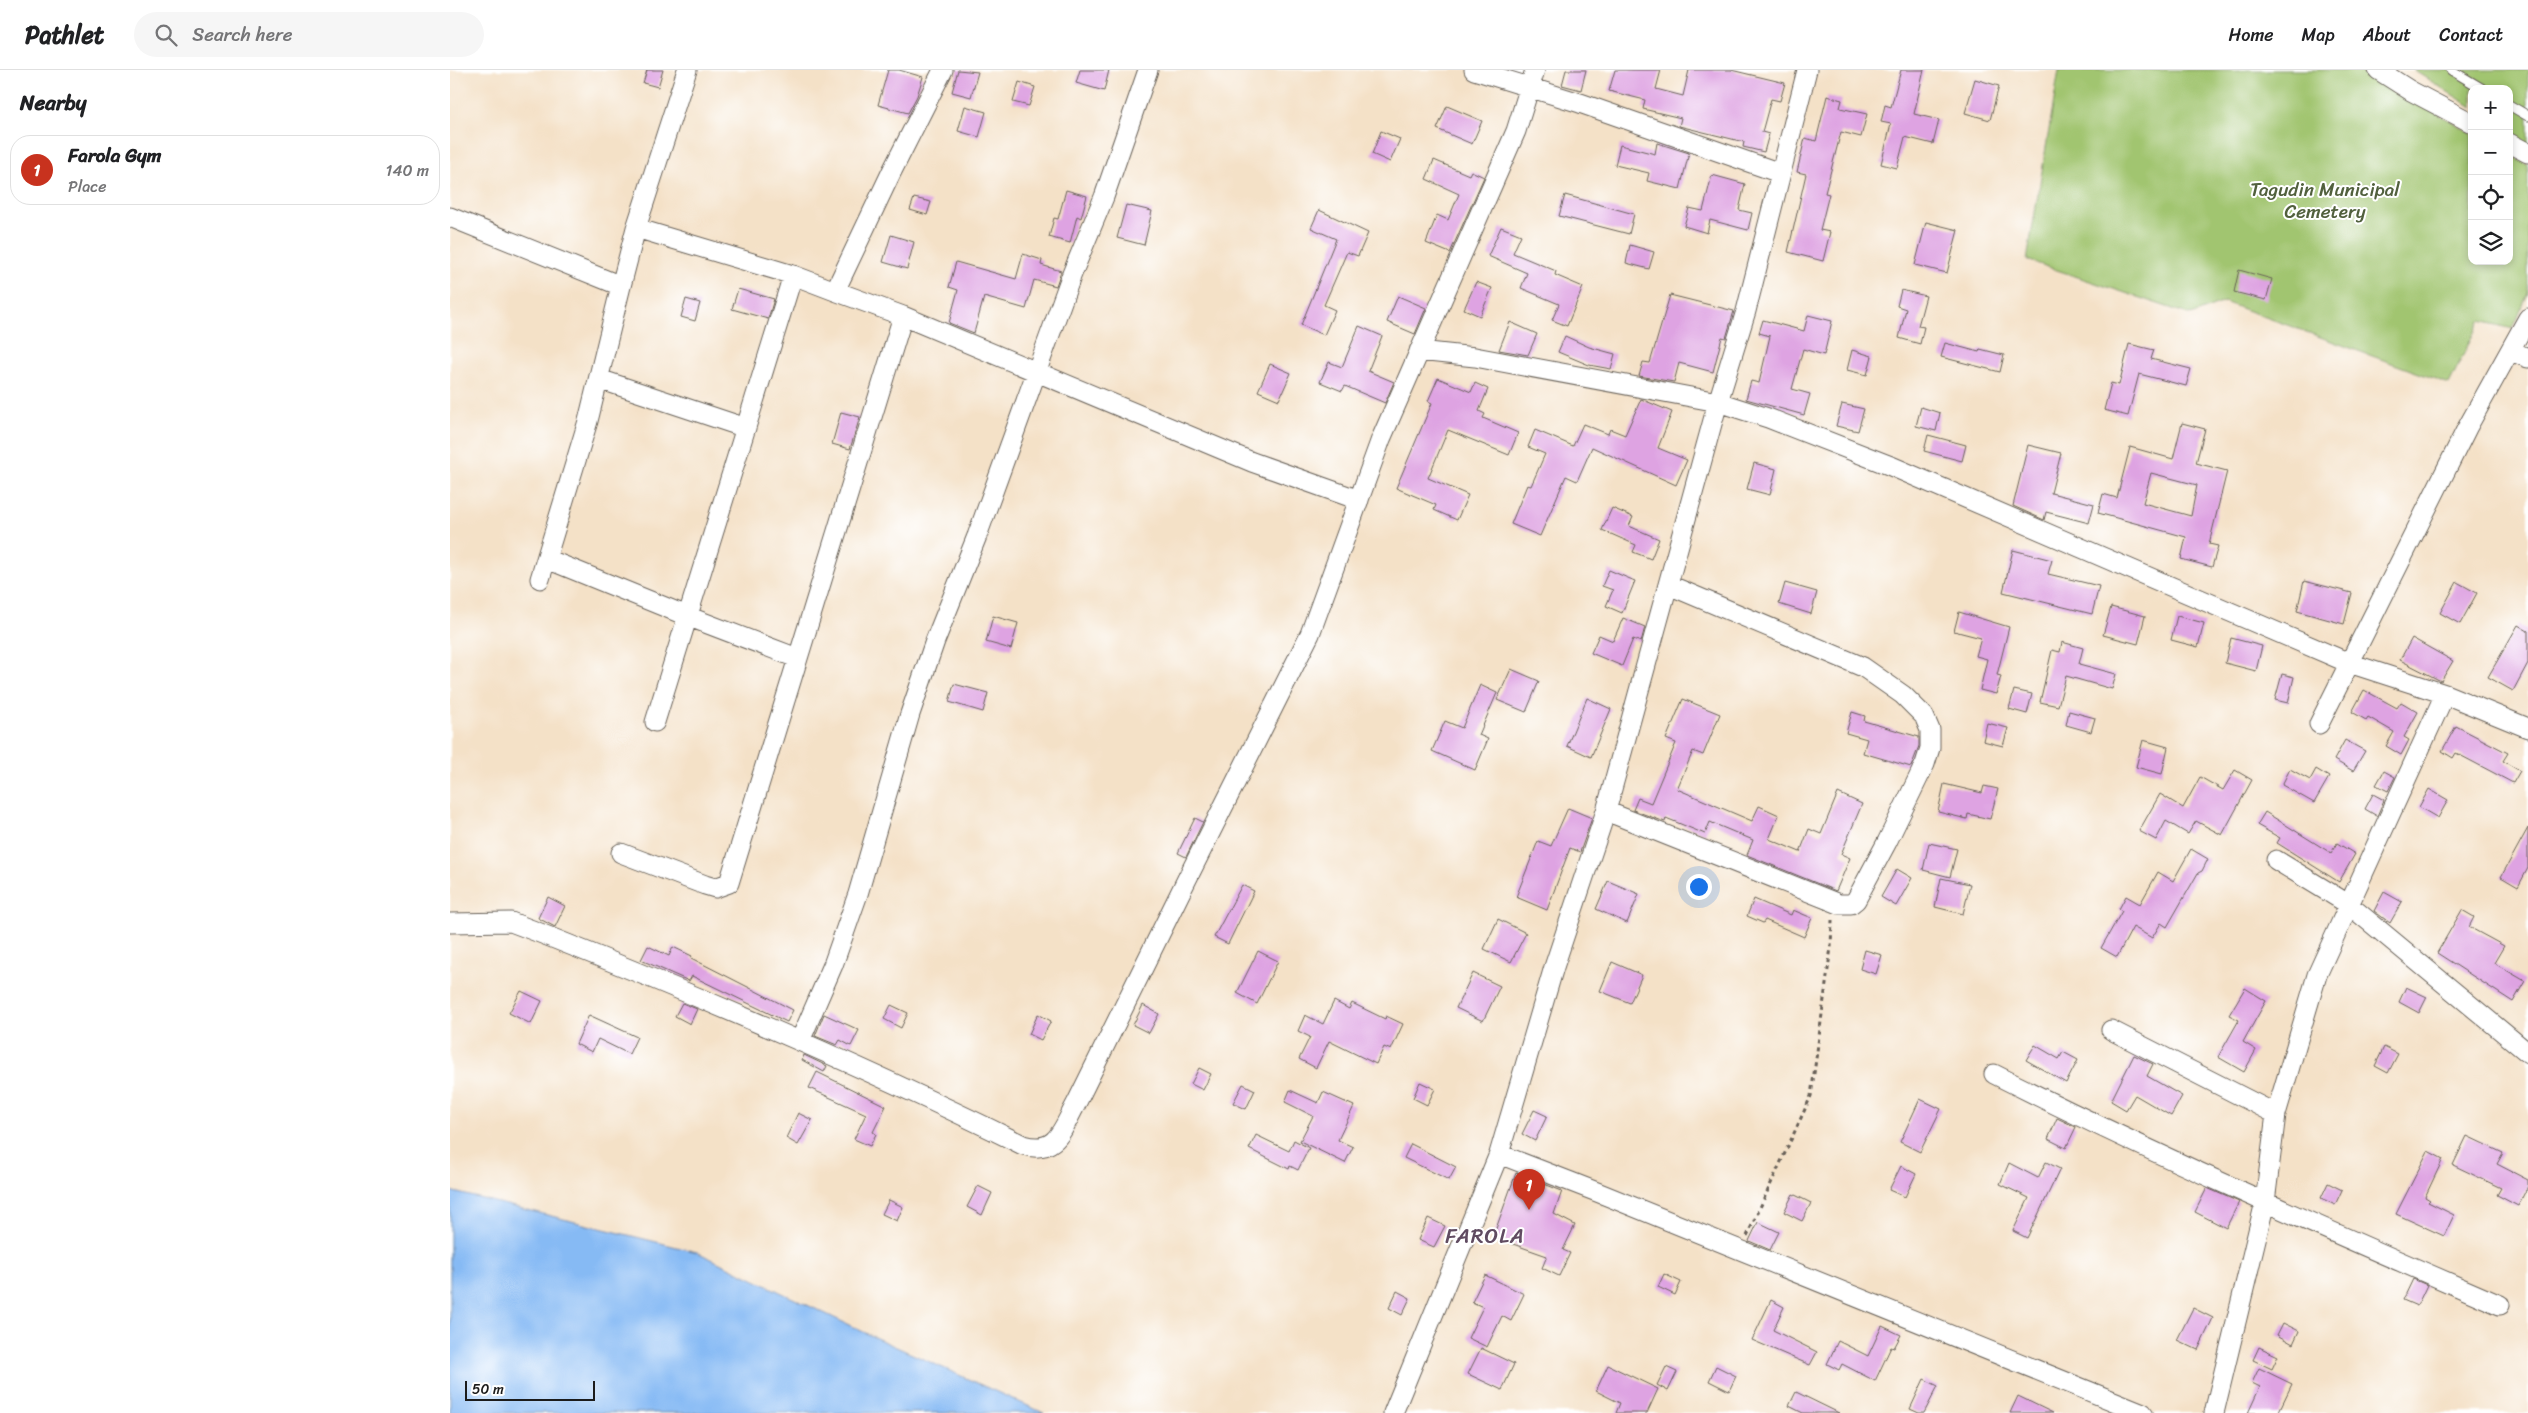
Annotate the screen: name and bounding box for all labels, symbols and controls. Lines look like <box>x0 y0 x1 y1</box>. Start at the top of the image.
search box <box>134 12 484 57</box>
text: Pathlet <box>25 14 104 56</box>
text: Search here <box>192 18 292 51</box>
text: Home <box>2229 19 2274 51</box>
text: Map <box>2302 19 2335 51</box>
text: About <box>2363 19 2411 51</box>
text: Contact <box>2439 19 2503 51</box>
icon: search <box>152 21 180 49</box>
text: Nearby <box>20 84 86 122</box>
map controls <box>2468 85 2513 265</box>
button: + <box>2468 85 2513 130</box>
button: − <box>2468 130 2513 175</box>
text: Farola Gym <box>68 139 161 172</box>
text: 1 <box>34 156 40 185</box>
text: 140 m <box>386 156 429 185</box>
text: Place <box>68 172 107 201</box>
park label: Tagudin Municipal Cemetery <box>2250 173 2400 228</box>
button: locate <box>2468 175 2513 220</box>
button: layers <box>2468 220 2513 265</box>
your location <box>1686 874 1712 900</box>
pin: 1 <box>1513 1169 1545 1210</box>
district label: FAROLA <box>1445 1217 1525 1255</box>
text: 50 m <box>472 1377 504 1402</box>
scale bar <box>465 1378 595 1401</box>

